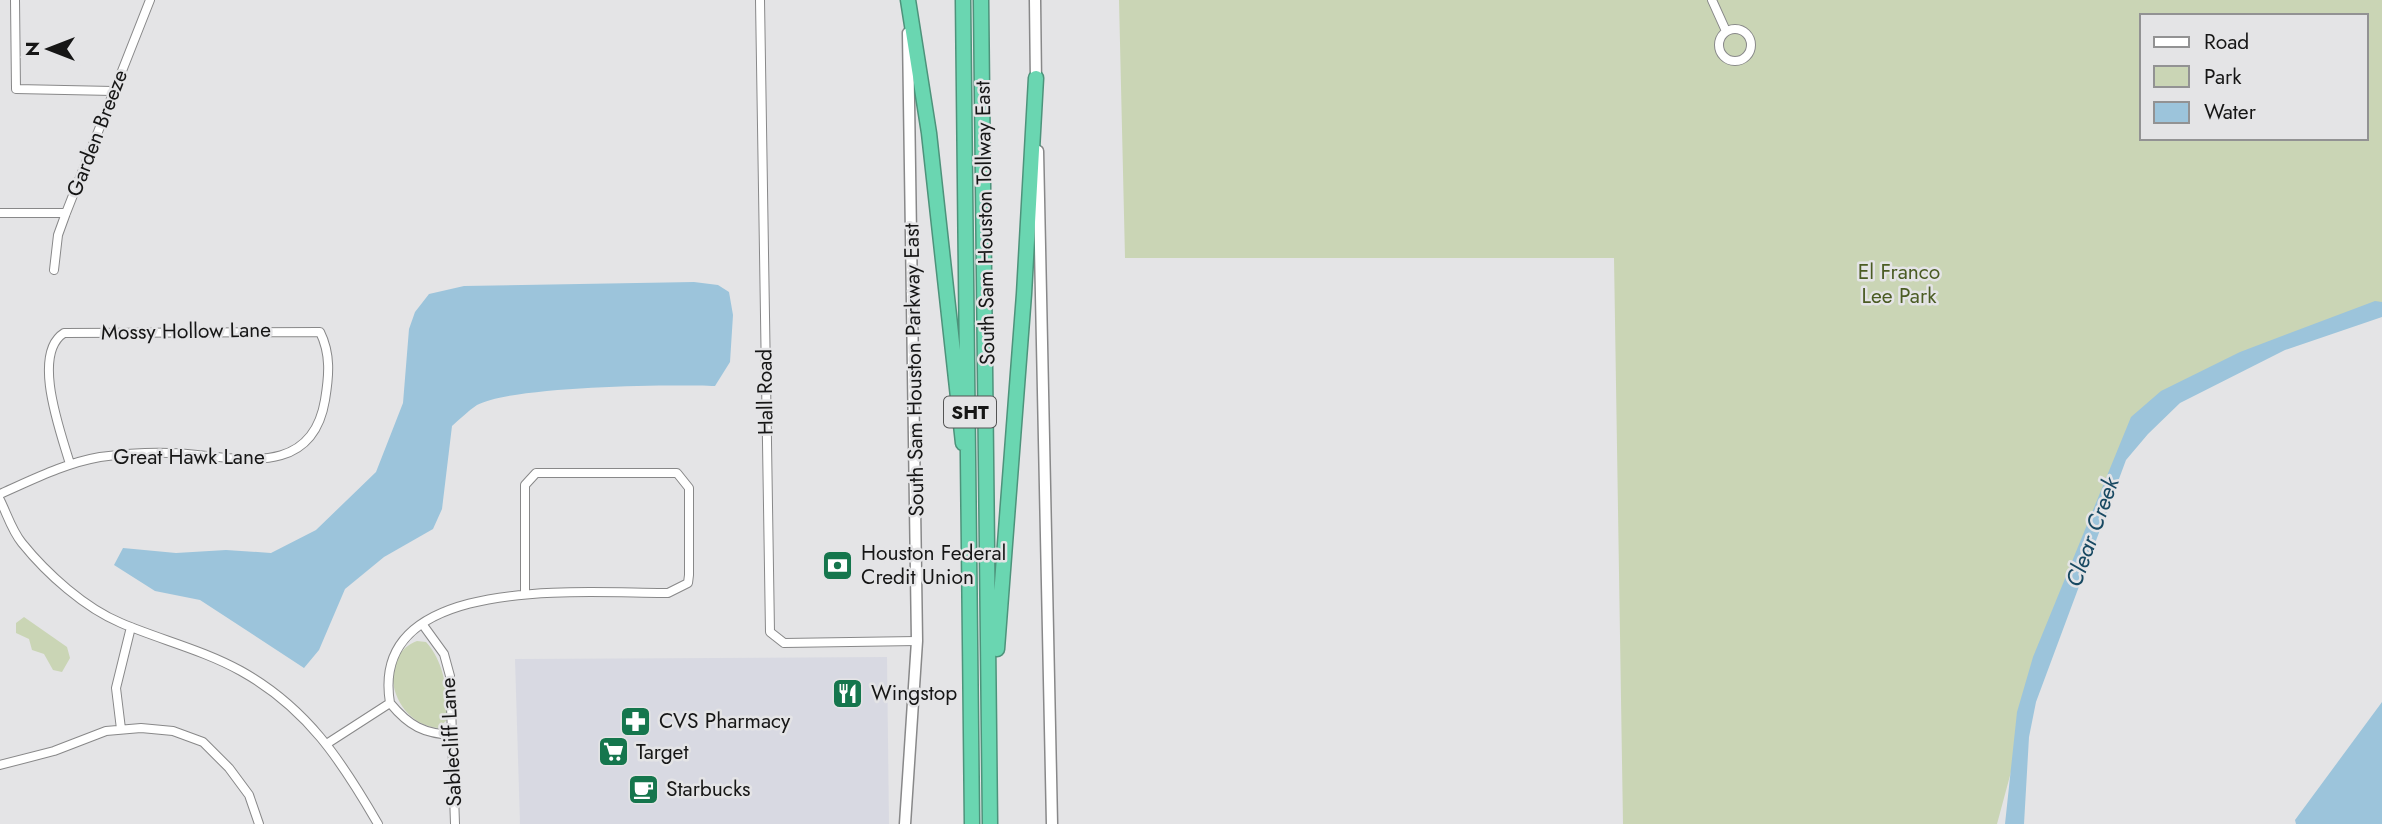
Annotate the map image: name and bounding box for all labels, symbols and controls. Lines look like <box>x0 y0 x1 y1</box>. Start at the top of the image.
north arrow <box>14 14 84 84</box>
legend <box>2140 14 2368 140</box>
text: Road <box>2204 27 2249 57</box>
text: N <box>19 41 46 57</box>
text: Park <box>2204 62 2242 92</box>
street label: Garden Breeze <box>59 65 135 201</box>
street label: South Sam Houston Tollway East <box>968 81 1002 365</box>
text: Water <box>2204 97 2257 127</box>
street label: South Sam Houston Parkway East <box>896 223 932 517</box>
park label: El Franco Lee Park <box>1858 257 1940 311</box>
street label: Mossy Hollow Lane <box>101 315 271 347</box>
street label: Hall Road <box>749 349 781 435</box>
road number: SHT <box>944 396 996 428</box>
street label: Great Hawk Lane <box>113 442 265 472</box>
water label: Clear Creek <box>2056 471 2128 592</box>
place label: Houston Federal Credit Union <box>861 538 1006 592</box>
bank icon: Houston Federal Credit Union <box>821 548 855 582</box>
street label: Sablecliff Lane <box>433 676 469 807</box>
restaurant icon: Wingstop <box>831 676 865 710</box>
place label: Wingstop <box>871 678 957 708</box>
pharmacy icon: CVS Pharmacy <box>619 704 653 738</box>
place label: CVS Pharmacy <box>659 706 791 736</box>
supermarket icon: Target <box>596 735 630 769</box>
place label: Target <box>636 737 688 767</box>
cafe icon: Starbucks <box>626 772 660 806</box>
place label: Starbucks <box>666 774 751 804</box>

